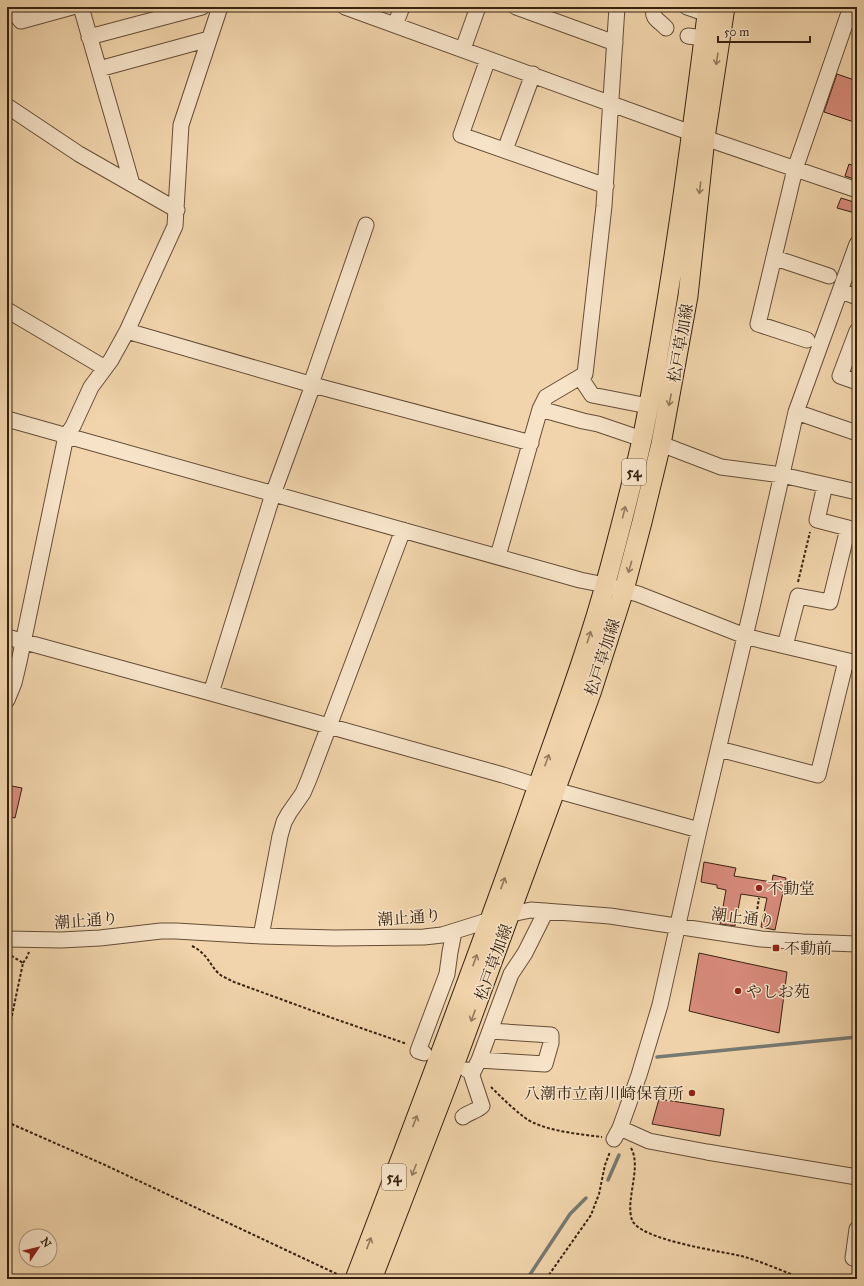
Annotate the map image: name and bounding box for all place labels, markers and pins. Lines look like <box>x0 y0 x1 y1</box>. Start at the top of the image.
place label: 不動堂 <box>767 879 815 898</box>
marker: 不動堂 <box>754 883 764 893</box>
place label: 不動前 <box>784 939 832 958</box>
marker: 不動前 <box>771 943 781 953</box>
place label: やしお苑 <box>746 982 810 1001</box>
marker: やしお苑 <box>733 986 743 996</box>
place label: 八潮市立南川崎保育所 <box>524 1084 684 1103</box>
marker: 八潮市立南川崎保育所 <box>687 1088 697 1098</box>

